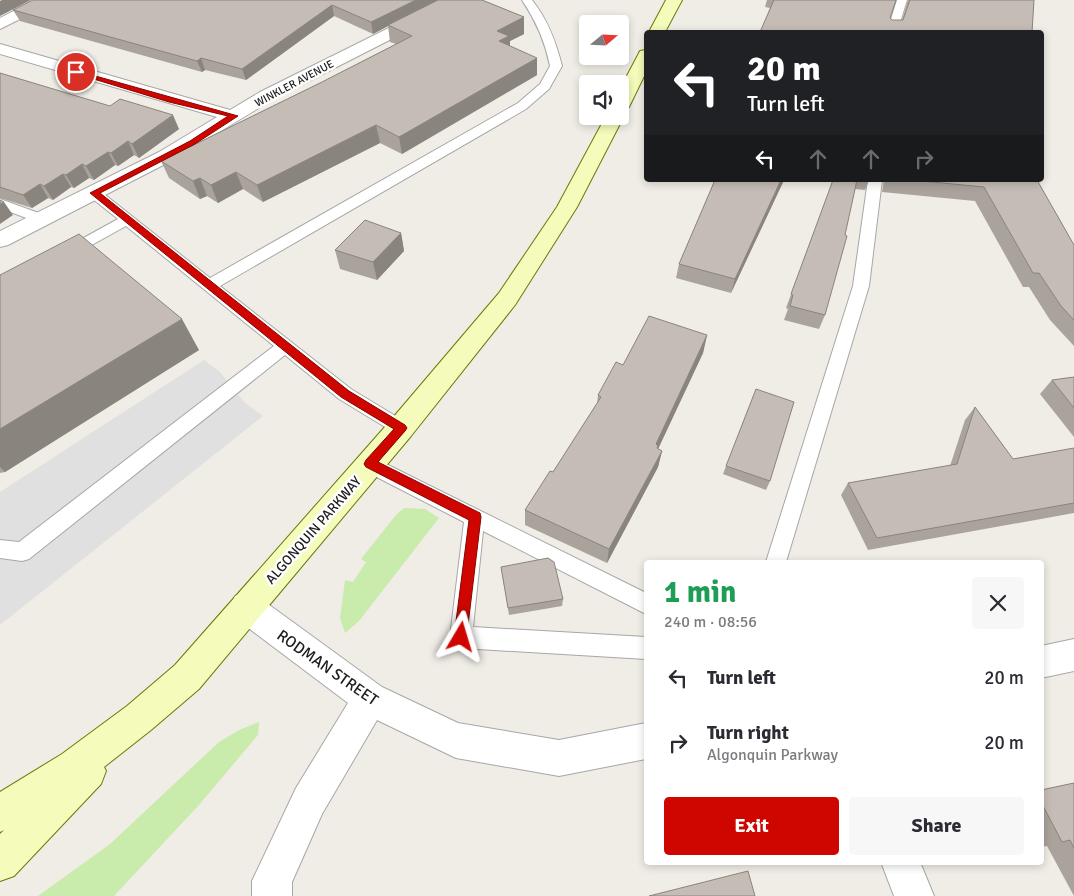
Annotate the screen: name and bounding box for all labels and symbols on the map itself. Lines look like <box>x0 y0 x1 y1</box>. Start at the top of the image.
north arrow <box>579 15 629 65</box>
pin <box>55 51 97 93</box>
street label: WINKLER AVENUE <box>253 57 336 110</box>
street label: ALGONQUIN PARKWAY <box>262 473 365 588</box>
position arrow <box>434 610 486 662</box>
street label: RODMAN STREET <box>273 625 382 710</box>

